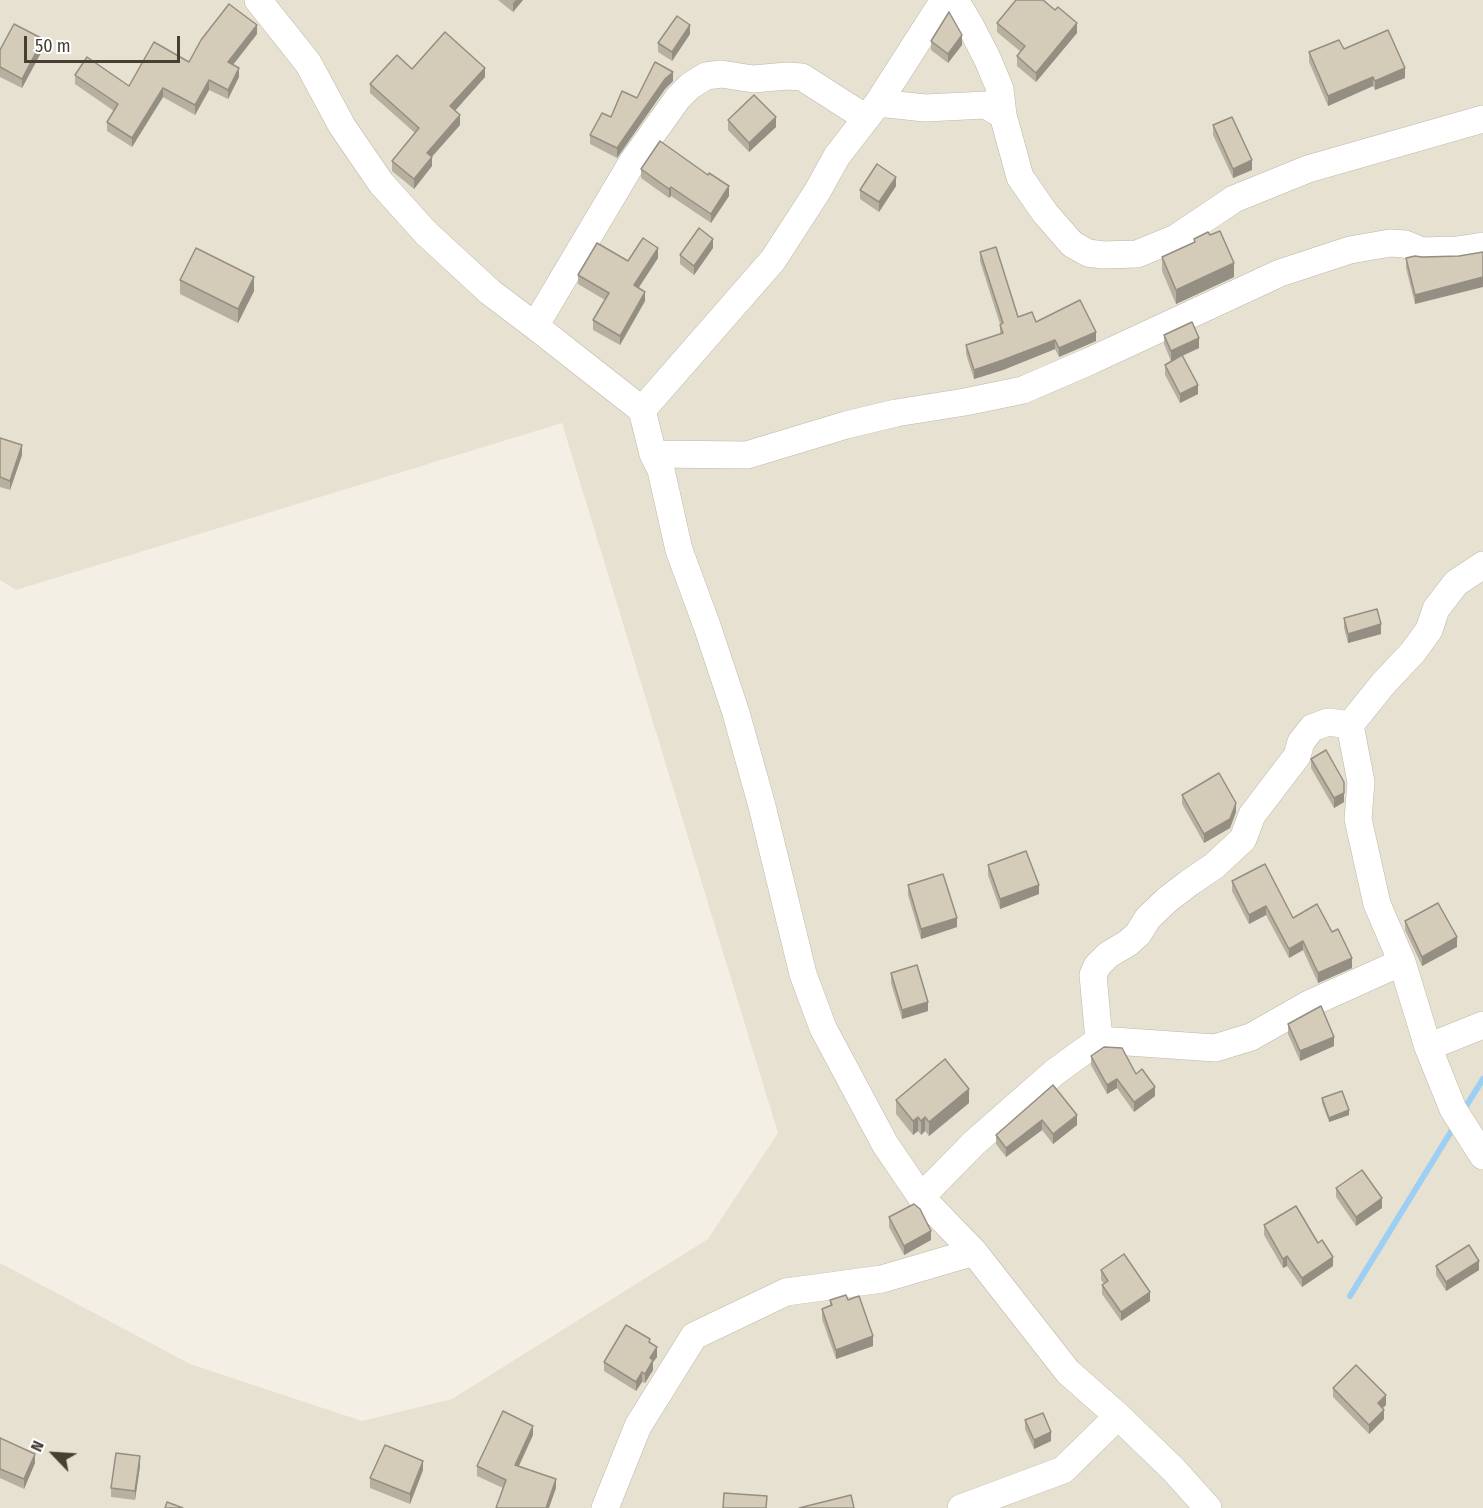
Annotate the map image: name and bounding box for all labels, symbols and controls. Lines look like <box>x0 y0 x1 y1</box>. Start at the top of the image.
scale bar <box>27 24 183 62</box>
text: 50 m <box>35 35 71 57</box>
north arrow <box>24 1424 84 1484</box>
text: N <box>27 1438 48 1455</box>

